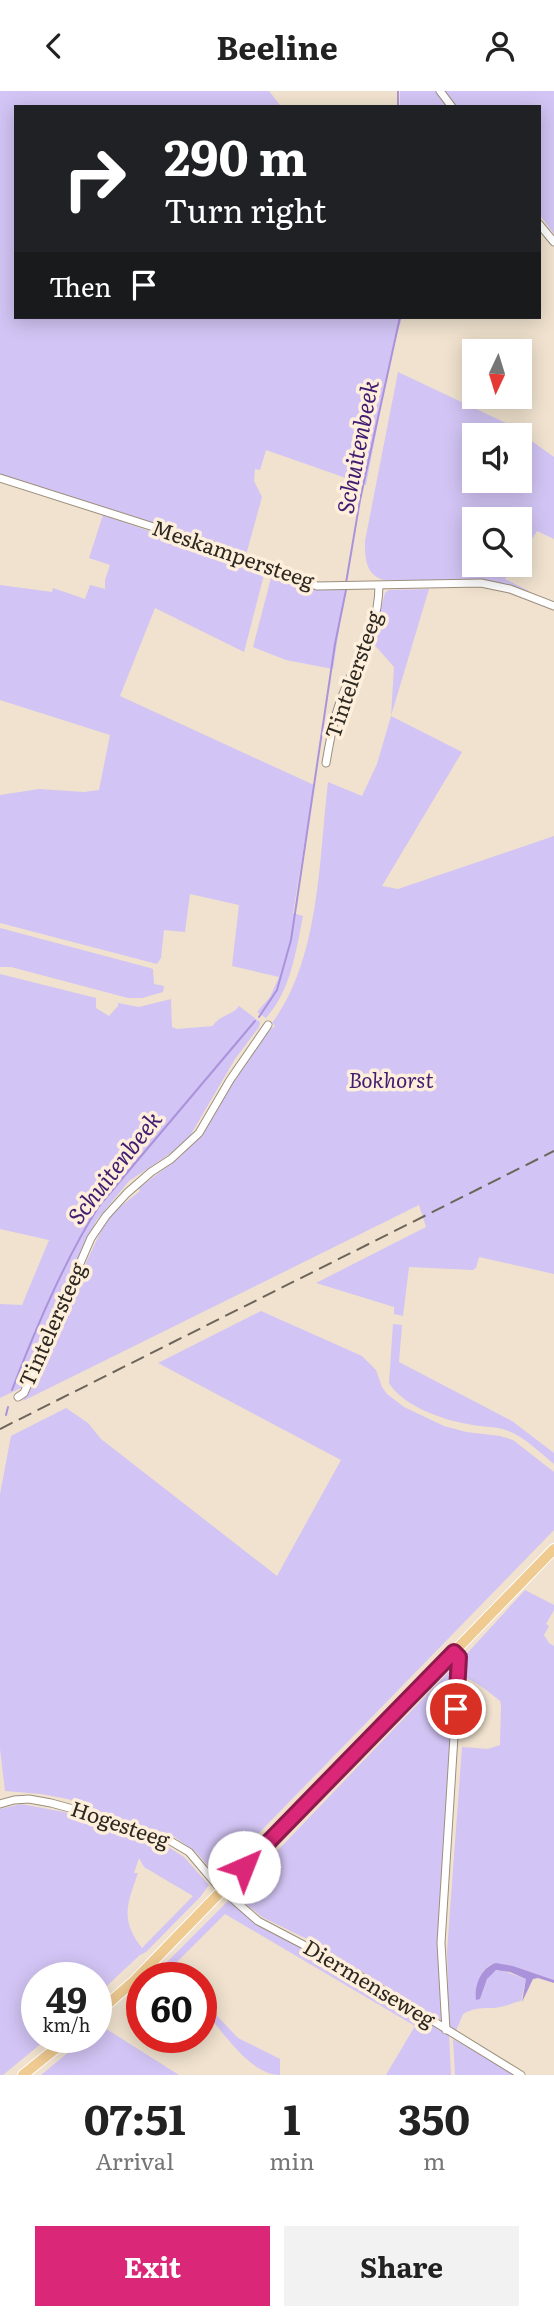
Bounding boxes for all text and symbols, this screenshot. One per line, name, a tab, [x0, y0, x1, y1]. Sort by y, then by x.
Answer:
text: Beeline	[216, 22, 338, 70]
icon: back	[35, 27, 73, 65]
icon: person	[481, 27, 519, 65]
text: 290 m	[164, 118, 307, 191]
icon: right	[49, 133, 140, 224]
text: Turn right	[164, 185, 326, 233]
text: Then	[49, 266, 111, 305]
icon: arrive	[125, 266, 163, 304]
north arrow	[462, 339, 532, 409]
map controls	[462, 339, 532, 577]
water label: Schuitenbeek	[326, 376, 386, 516]
button: sound	[462, 423, 532, 493]
button: search	[462, 507, 532, 577]
street label: Meskampersteeg	[149, 510, 319, 595]
street label: Tintelersteeg	[315, 606, 388, 742]
park label: Bokhorst	[348, 1063, 434, 1094]
water label: Schuitenbeek	[58, 1103, 169, 1231]
street label: Tintelersteeg	[9, 1257, 92, 1391]
pin	[426, 1679, 486, 1739]
icon: arrive	[437, 1690, 475, 1728]
street label: Hogesteeg	[67, 1791, 175, 1854]
position arrow	[207, 1830, 281, 1904]
street label: Diermenseweg	[299, 1930, 442, 2034]
speed limit sign: 60	[126, 1962, 217, 2053]
text: 49	[46, 1972, 87, 2024]
text: km/h	[43, 2011, 90, 2038]
text: 07:51	[84, 2086, 186, 2148]
text: 1	[283, 2086, 301, 2148]
text: 350	[398, 2086, 470, 2148]
text: Arrival	[95, 2143, 174, 2177]
text: min	[269, 2143, 315, 2177]
text: m	[423, 2143, 445, 2177]
button: Exit	[35, 2226, 270, 2306]
button: Share	[284, 2226, 519, 2306]

